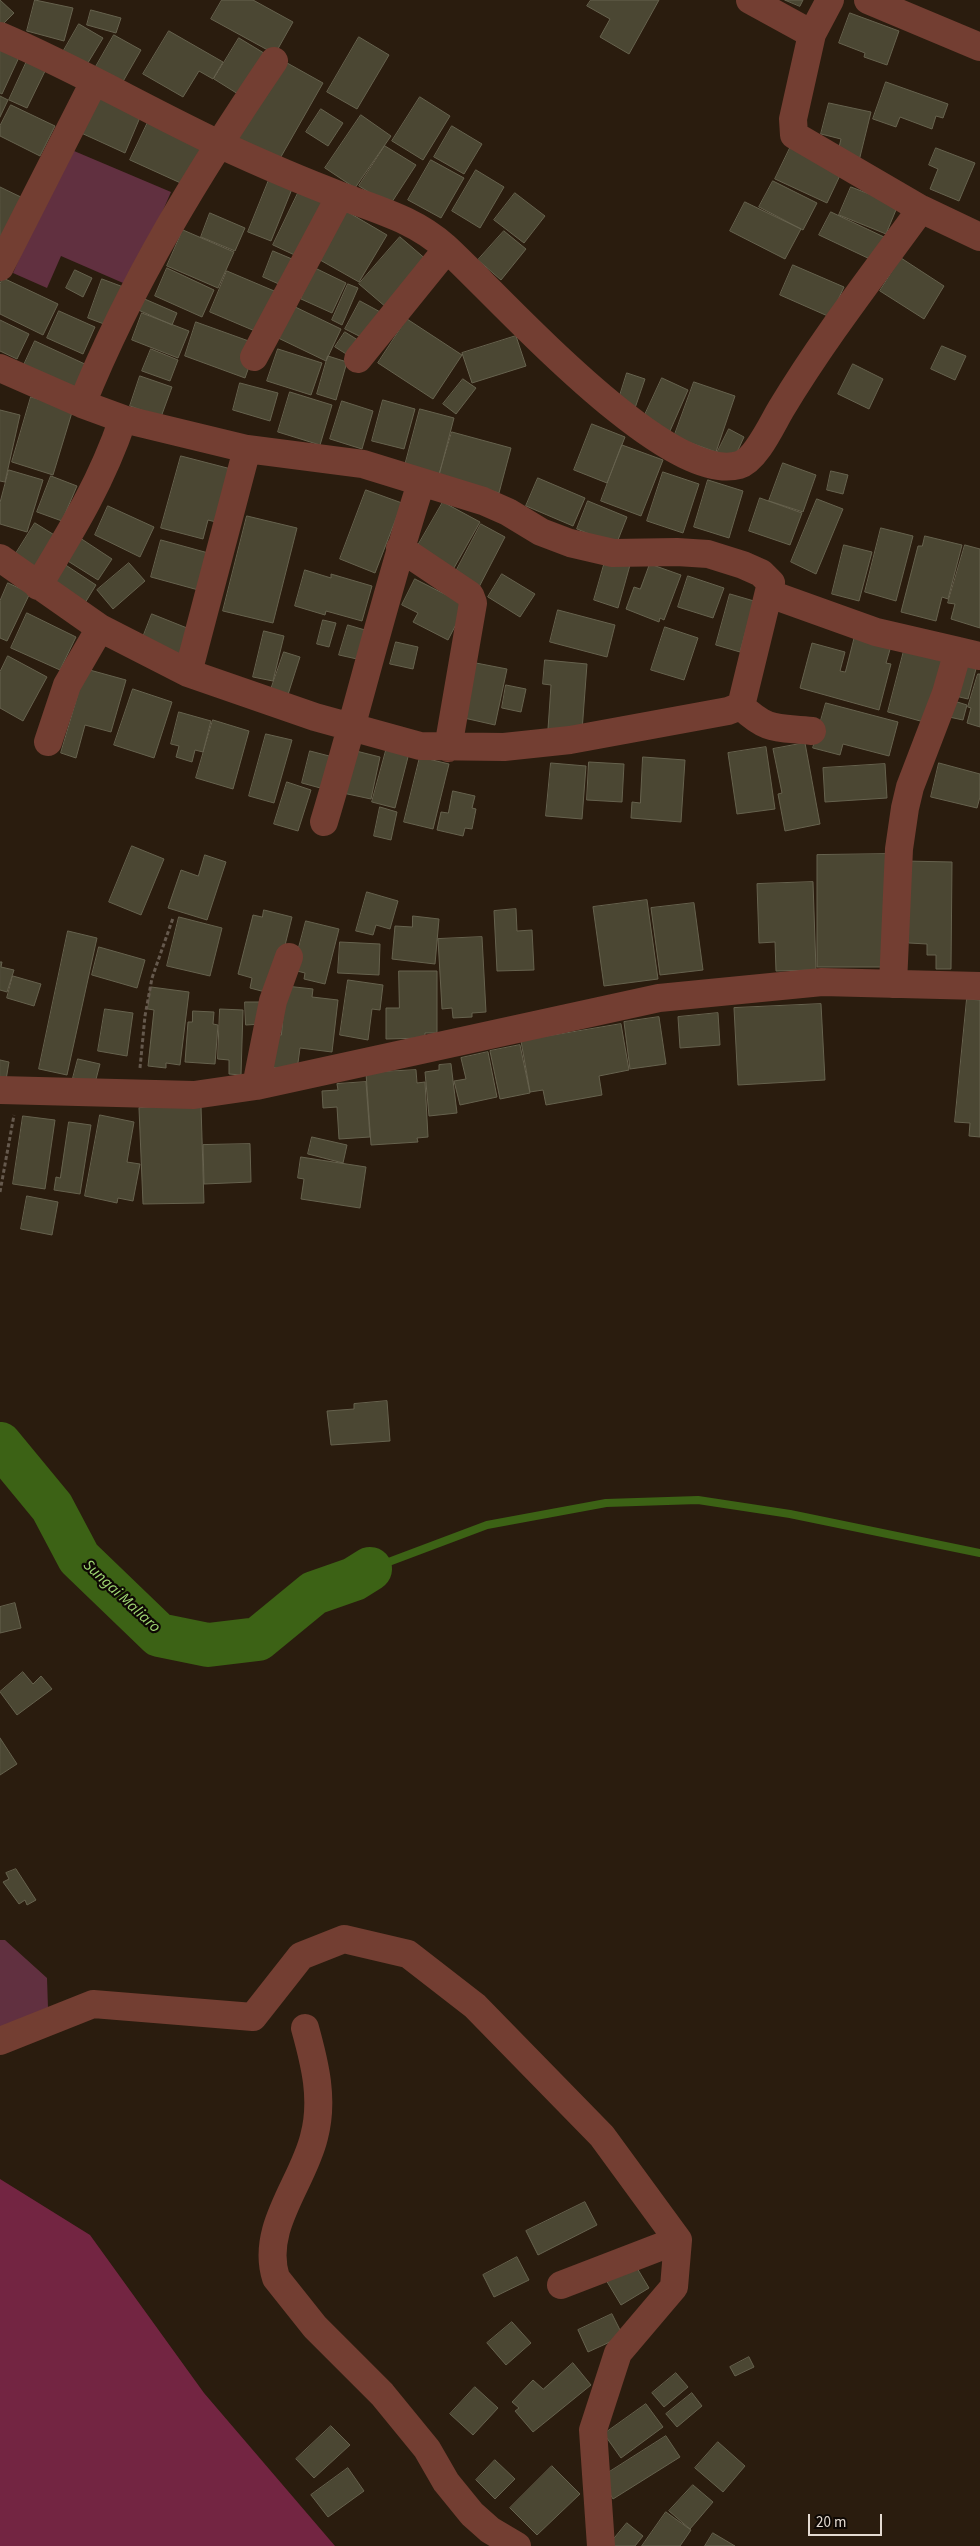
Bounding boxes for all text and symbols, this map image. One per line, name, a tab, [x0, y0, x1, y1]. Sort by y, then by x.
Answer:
water label: Sungai Maliaro	[78, 1556, 164, 1638]
scale bar	[810, 2504, 884, 2536]
text: 20 m	[816, 2512, 846, 2533]

